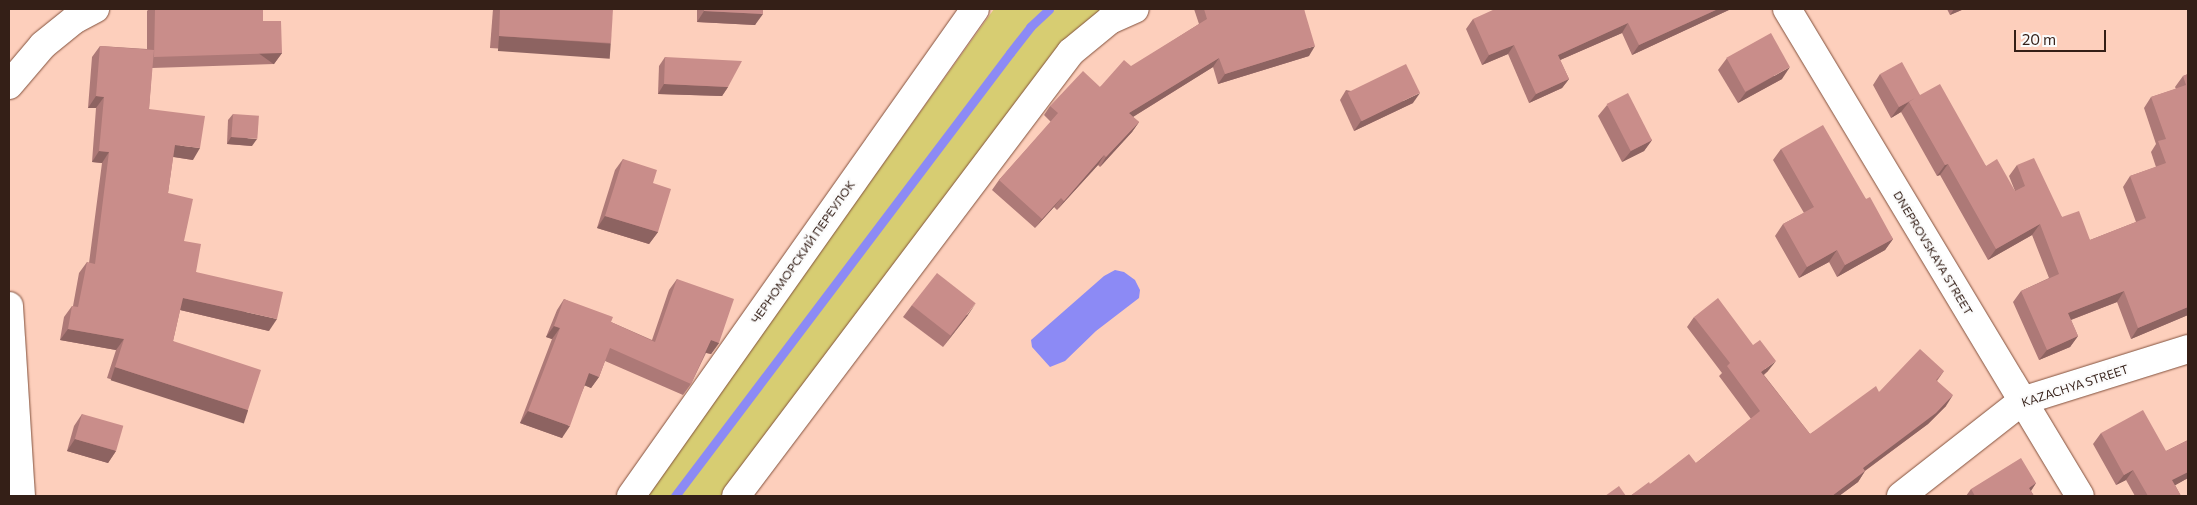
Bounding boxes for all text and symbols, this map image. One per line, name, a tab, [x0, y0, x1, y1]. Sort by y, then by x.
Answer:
scale bar	[2017, 20, 2110, 52]
text: 20 m	[2022, 30, 2056, 48]
street label: ЧЕРНОМОРСКИЙ ПЕРЕУЛОК	[748, 178, 858, 326]
street label: DNEPROVSKAYA STREET	[1890, 188, 1976, 318]
street label: KAZACHYA STREET	[2020, 362, 2130, 410]

